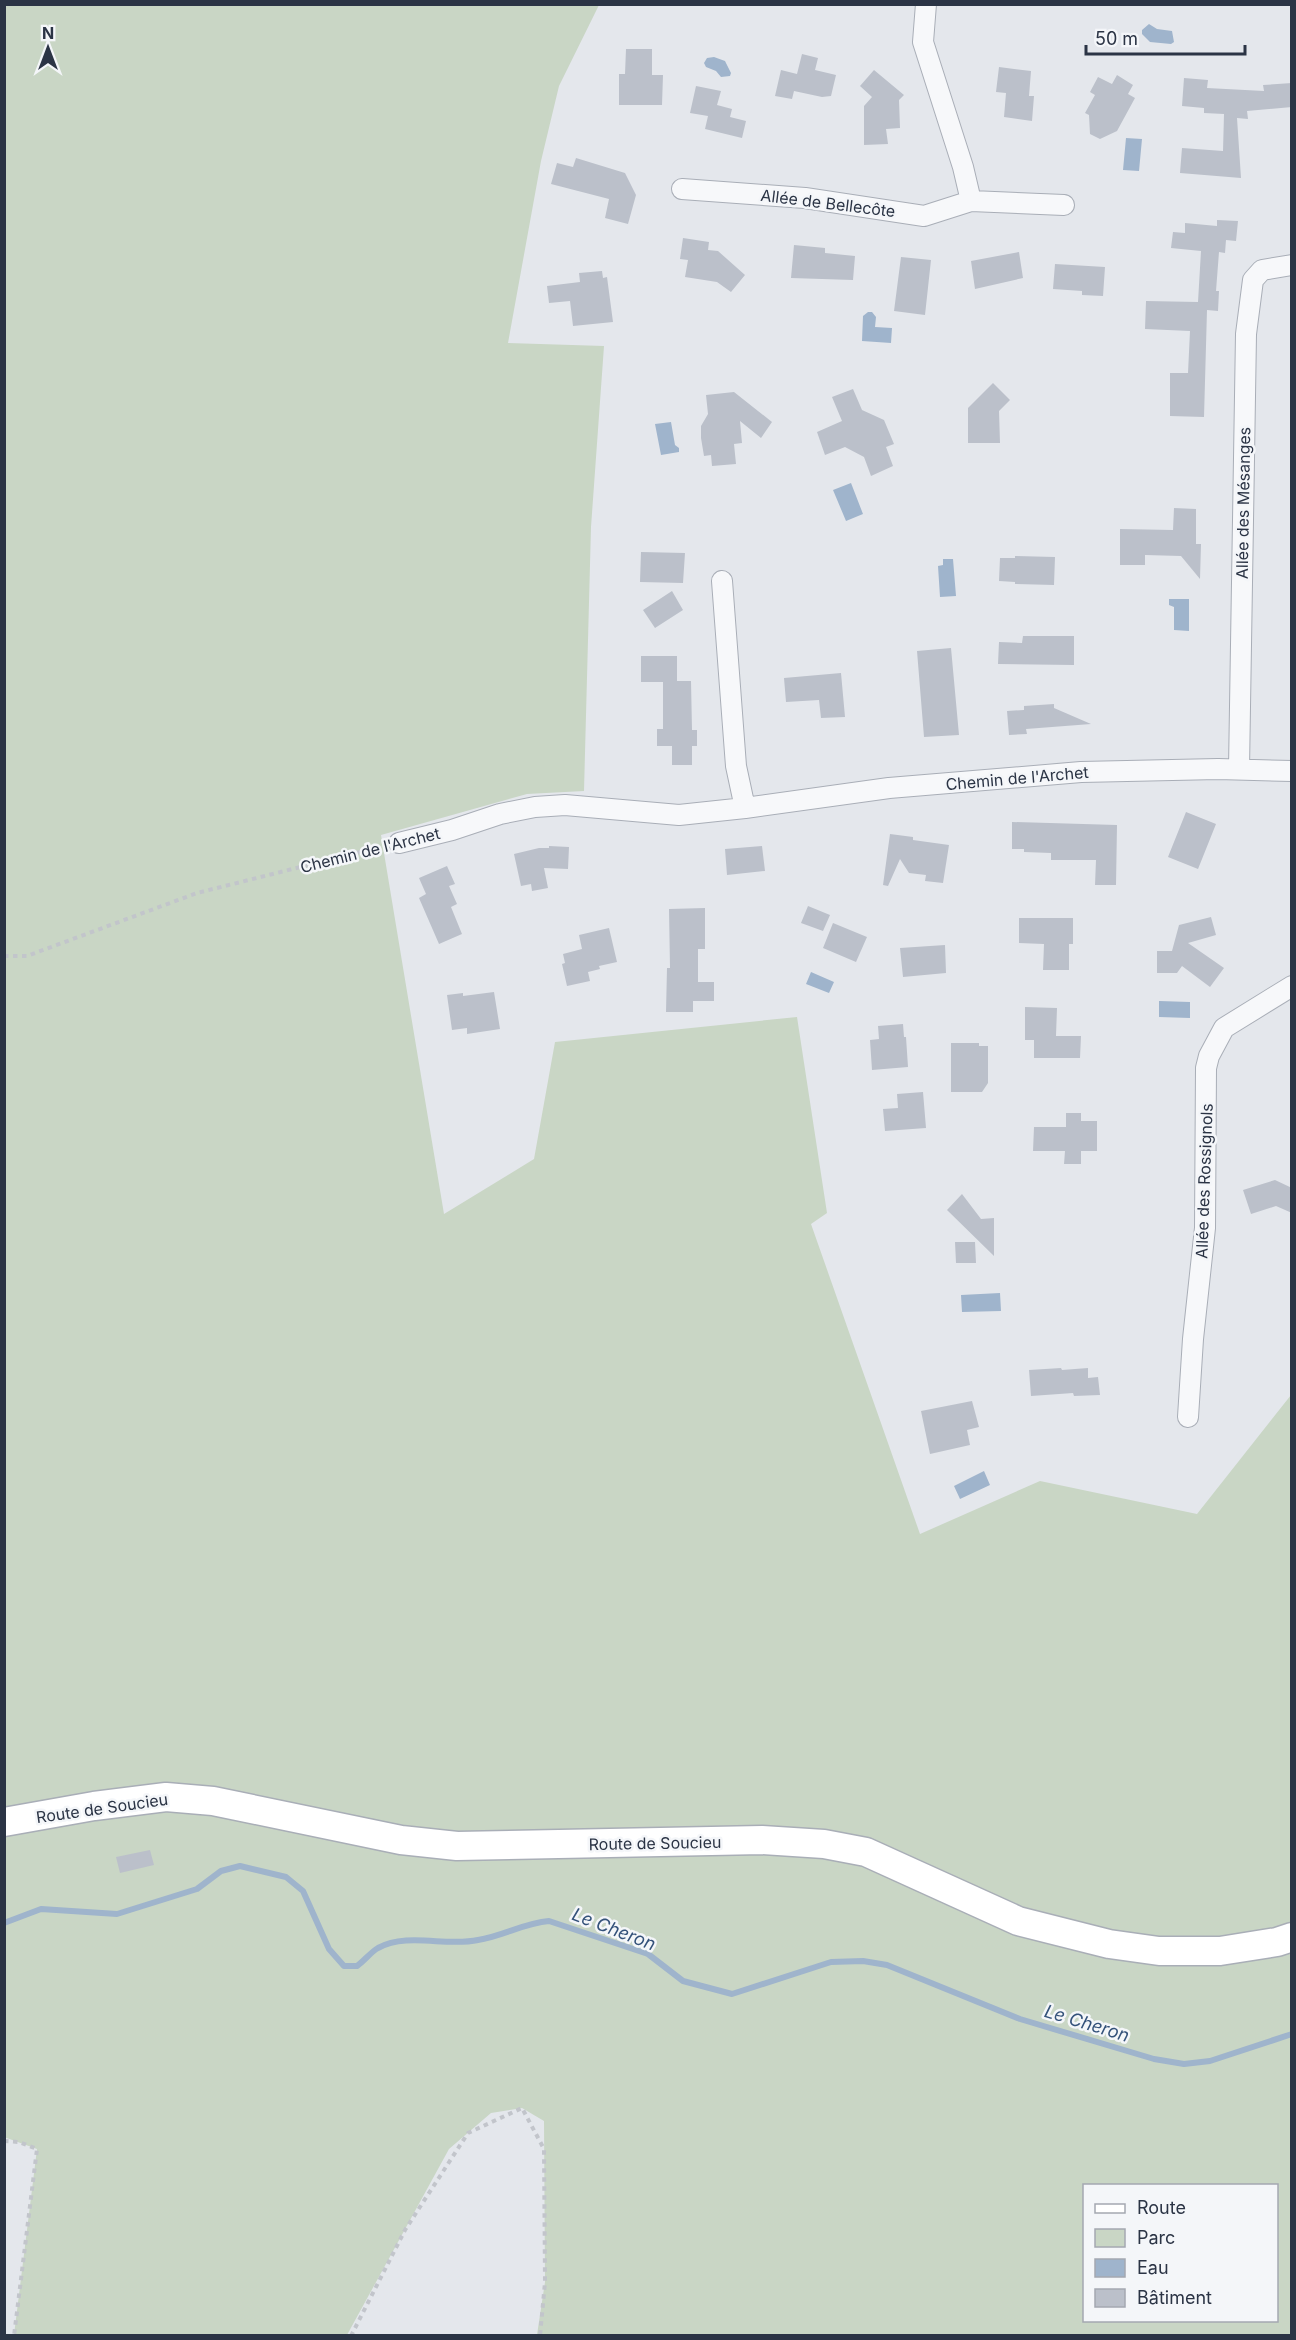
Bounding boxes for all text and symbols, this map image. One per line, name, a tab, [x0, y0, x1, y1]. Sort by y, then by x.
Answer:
north arrow	[18, 18, 78, 78]
scale bar	[1086, 18, 1245, 56]
text: N	[42, 23, 54, 43]
text: 50 m	[1095, 28, 1138, 49]
street label: Allée de Bellecôte	[759, 185, 897, 221]
street label: Allée des Mésanges	[1232, 427, 1254, 579]
street label: Chemin de l'Archet	[945, 762, 1089, 794]
street label: Chemin de l'Archet	[298, 823, 442, 877]
street label: Allée des Rossignols	[1191, 1103, 1217, 1259]
street label: Route de Soucieu	[35, 1789, 169, 1827]
street label: Route de Soucieu	[588, 1832, 722, 1854]
water label: Le Cheron	[569, 1903, 659, 1955]
water label: Le Cheron	[1042, 2000, 1132, 2046]
legend	[1083, 2184, 1278, 2322]
text: Route	[1137, 2197, 1186, 2218]
text: Parc	[1137, 2227, 1175, 2248]
text: Eau	[1137, 2257, 1169, 2278]
text: Bâtiment	[1137, 2287, 1212, 2308]

